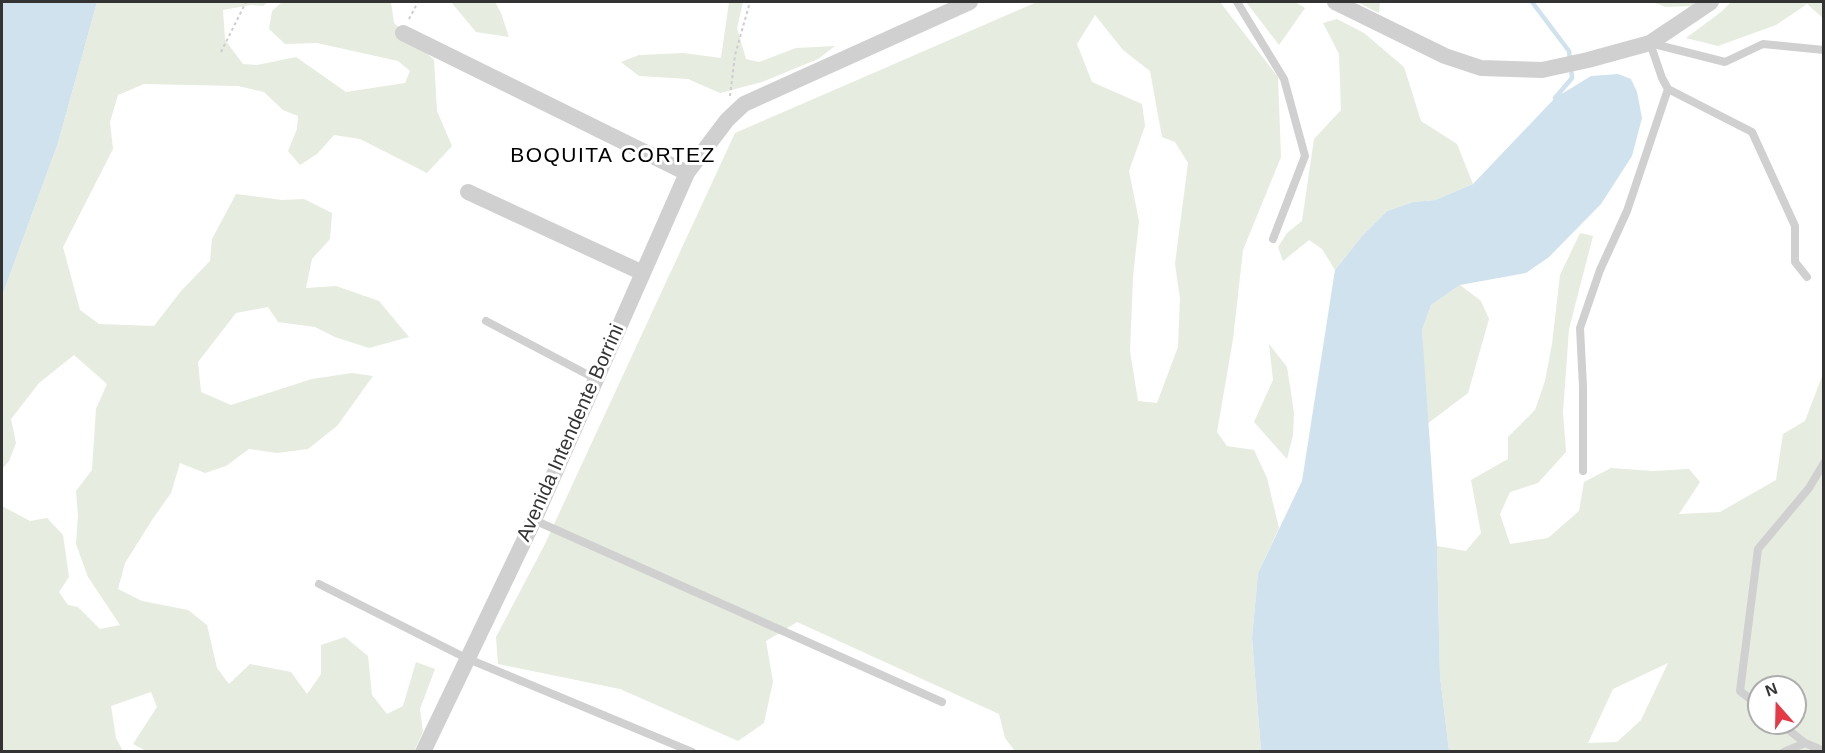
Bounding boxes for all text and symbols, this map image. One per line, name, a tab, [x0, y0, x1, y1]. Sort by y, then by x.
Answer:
district label: BOQUITA CORTEZ	[510, 143, 716, 169]
street label: Avenida Intendente Borrini	[512, 321, 630, 545]
north arrow	[1747, 675, 1807, 735]
text: N	[1763, 680, 1780, 699]

